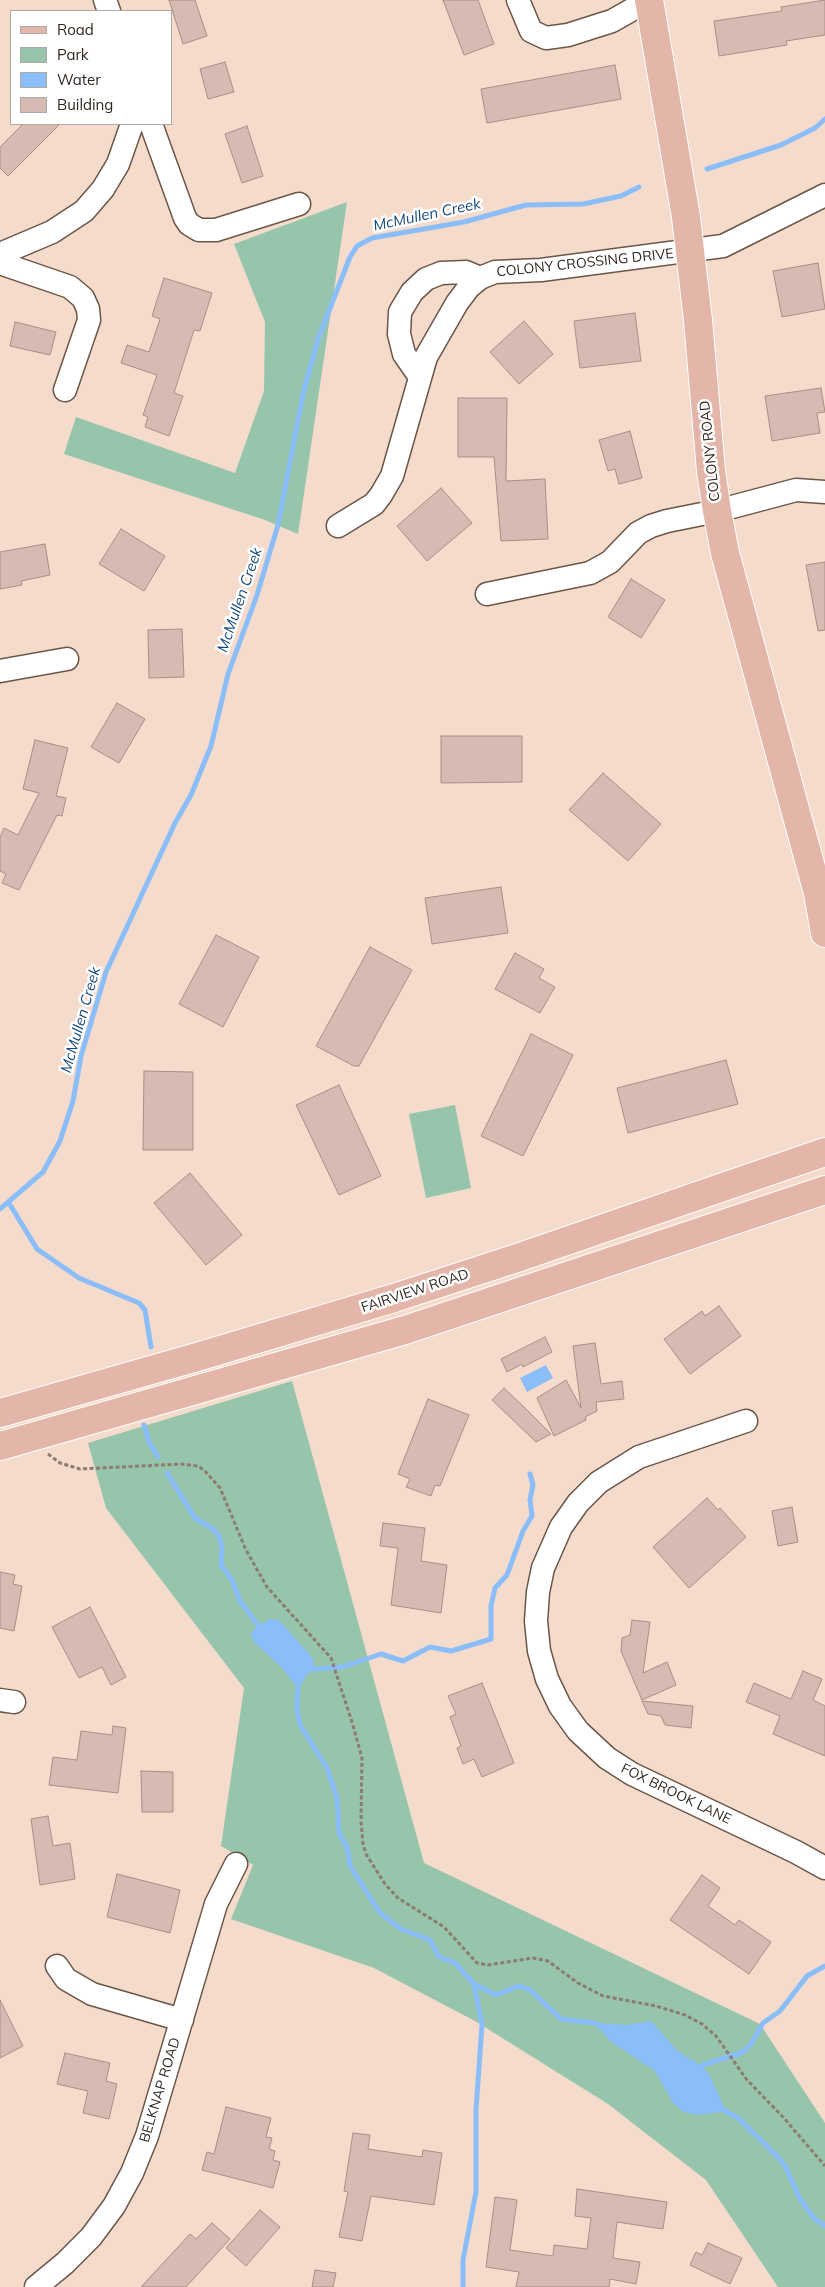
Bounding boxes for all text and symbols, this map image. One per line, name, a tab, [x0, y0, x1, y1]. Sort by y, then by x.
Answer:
legend	[10, 10, 172, 125]
text: Road	[57, 20, 94, 39]
text: Park	[57, 45, 89, 64]
text: Water	[57, 70, 101, 89]
text: Building	[57, 95, 113, 114]
water label: McMullen Creek	[372, 195, 482, 235]
street label: COLONY CROSSING DRIVE	[496, 245, 674, 281]
street label: COLONY ROAD	[696, 400, 724, 502]
water label: McMullen Creek	[214, 545, 266, 655]
water label: McMullen Creek	[57, 965, 105, 1075]
street label: FAIRVIEW ROAD	[359, 1266, 471, 1316]
street label: FOX BROOK LANE	[618, 1760, 734, 1828]
street label: BELKNAP ROAD	[136, 2036, 184, 2144]

